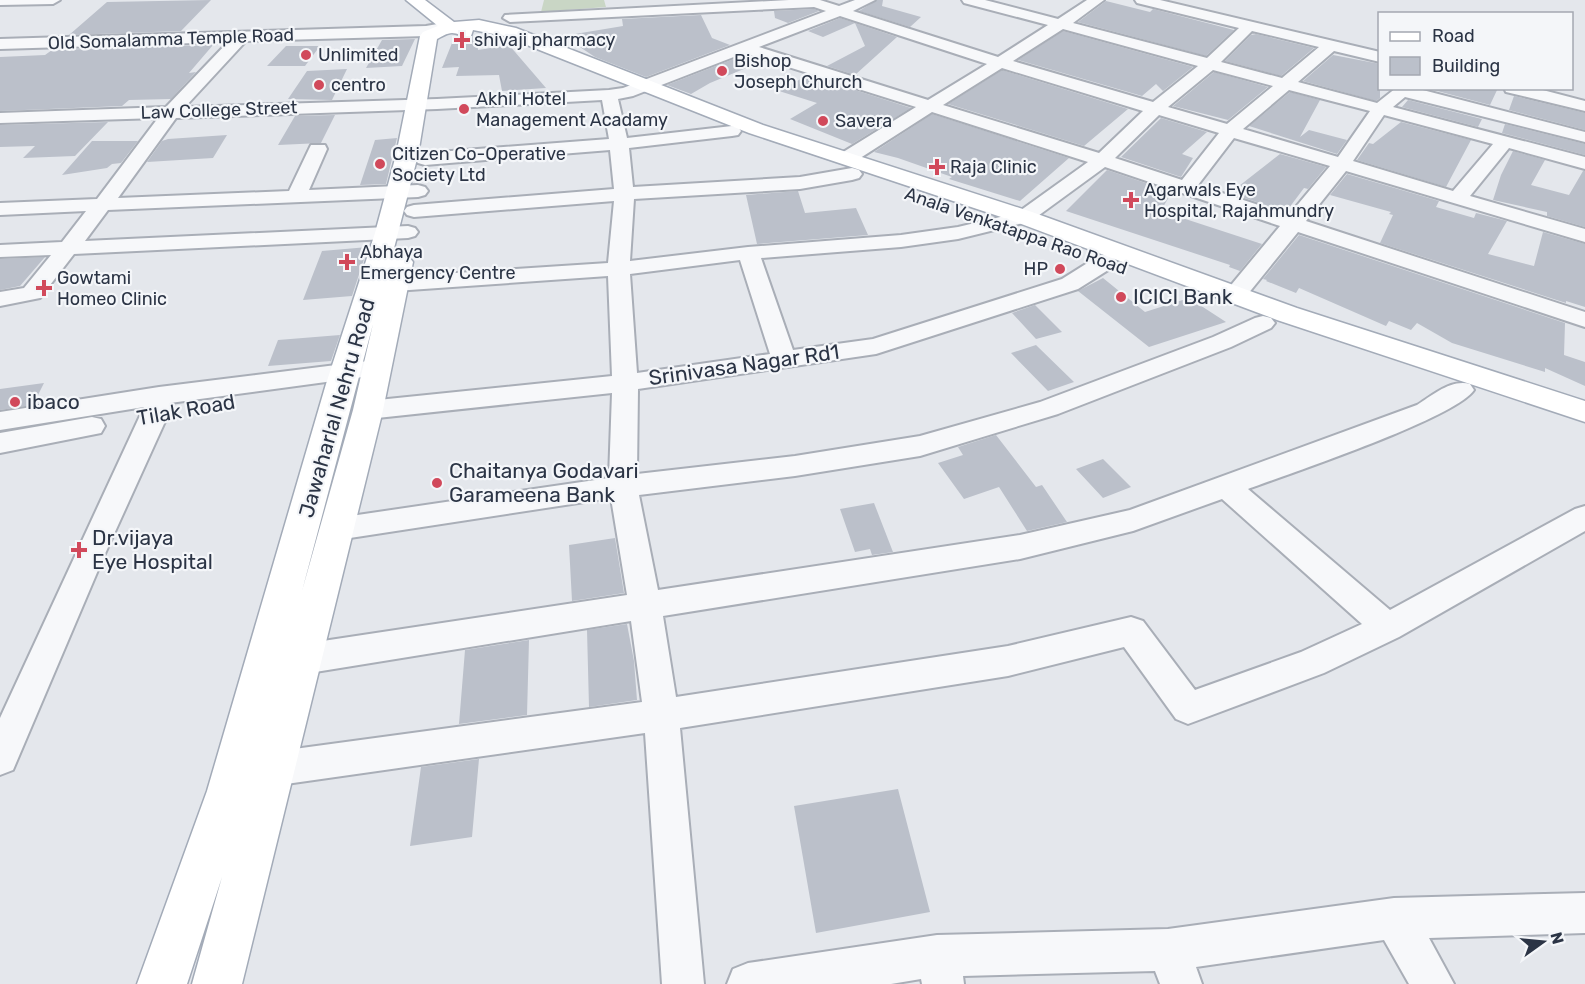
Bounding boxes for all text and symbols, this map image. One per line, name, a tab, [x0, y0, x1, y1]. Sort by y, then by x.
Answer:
legend	[1378, 12, 1573, 90]
street label: Old Somalamma Temple Road	[47, 24, 295, 54]
text: Road	[1432, 25, 1475, 47]
place label: shivaji pharmacy	[474, 29, 616, 51]
marker: shivaji pharmacy	[455, 33, 469, 47]
place label: Unlimited	[318, 44, 398, 66]
marker: Unlimited	[299, 48, 313, 62]
place label: Bishop Joseph Church	[734, 50, 862, 93]
text: Building	[1432, 55, 1500, 77]
marker: Bishop Joseph Church	[715, 64, 729, 78]
place label: centro	[331, 74, 386, 96]
marker: centro	[312, 78, 326, 92]
place label: Akhil Hotel Management Acadamy	[476, 88, 668, 131]
street label: Law College Street	[140, 96, 298, 124]
marker: Akhil Hotel Management Acadamy	[457, 102, 471, 116]
place label: Savera	[835, 110, 892, 132]
marker: Savera	[816, 114, 830, 128]
place label: Citizen Co-Operative Society Ltd	[392, 143, 566, 186]
place label: Raja Clinic	[950, 156, 1037, 178]
marker: Citizen Co-Operative Society Ltd	[373, 157, 387, 171]
marker: Raja Clinic	[928, 158, 946, 176]
place label: Agarwals Eye Hospital, Rajahmundry	[1144, 179, 1334, 222]
street label: Anala Venkatappa Rao Road	[902, 183, 1130, 279]
marker: Agarwals Eye Hospital, Rajahmundry	[1122, 191, 1140, 209]
place label: Abhaya Emergency Centre	[360, 241, 516, 284]
marker: Abhaya Emergency Centre	[338, 253, 356, 271]
place label: HP	[1024, 258, 1048, 280]
marker: HP	[1053, 262, 1067, 276]
place label: Gowtami Homeo Clinic	[57, 267, 167, 310]
marker: Gowtami Homeo Clinic	[35, 279, 53, 297]
place label: ICICI Bank	[1133, 284, 1233, 309]
marker: ICICI Bank	[1114, 290, 1128, 304]
street label: Jawaharlal Nehru Road	[293, 295, 380, 520]
street label: Srinivasa Nagar Rd1	[647, 339, 841, 390]
place label: ibaco	[27, 389, 80, 414]
street label: Tilak Road	[135, 389, 237, 430]
marker: ibaco	[8, 395, 22, 409]
place label: Chaitanya Godavari Garameena Bank	[449, 458, 639, 507]
marker: Chaitanya Godavari Garameena Bank	[430, 476, 444, 490]
place label: Dr.vijaya Eye Hospital	[92, 525, 213, 574]
marker: Dr.vijaya Eye Hospital	[70, 541, 88, 559]
north arrow	[1513, 912, 1573, 972]
text: N	[1546, 930, 1568, 946]

